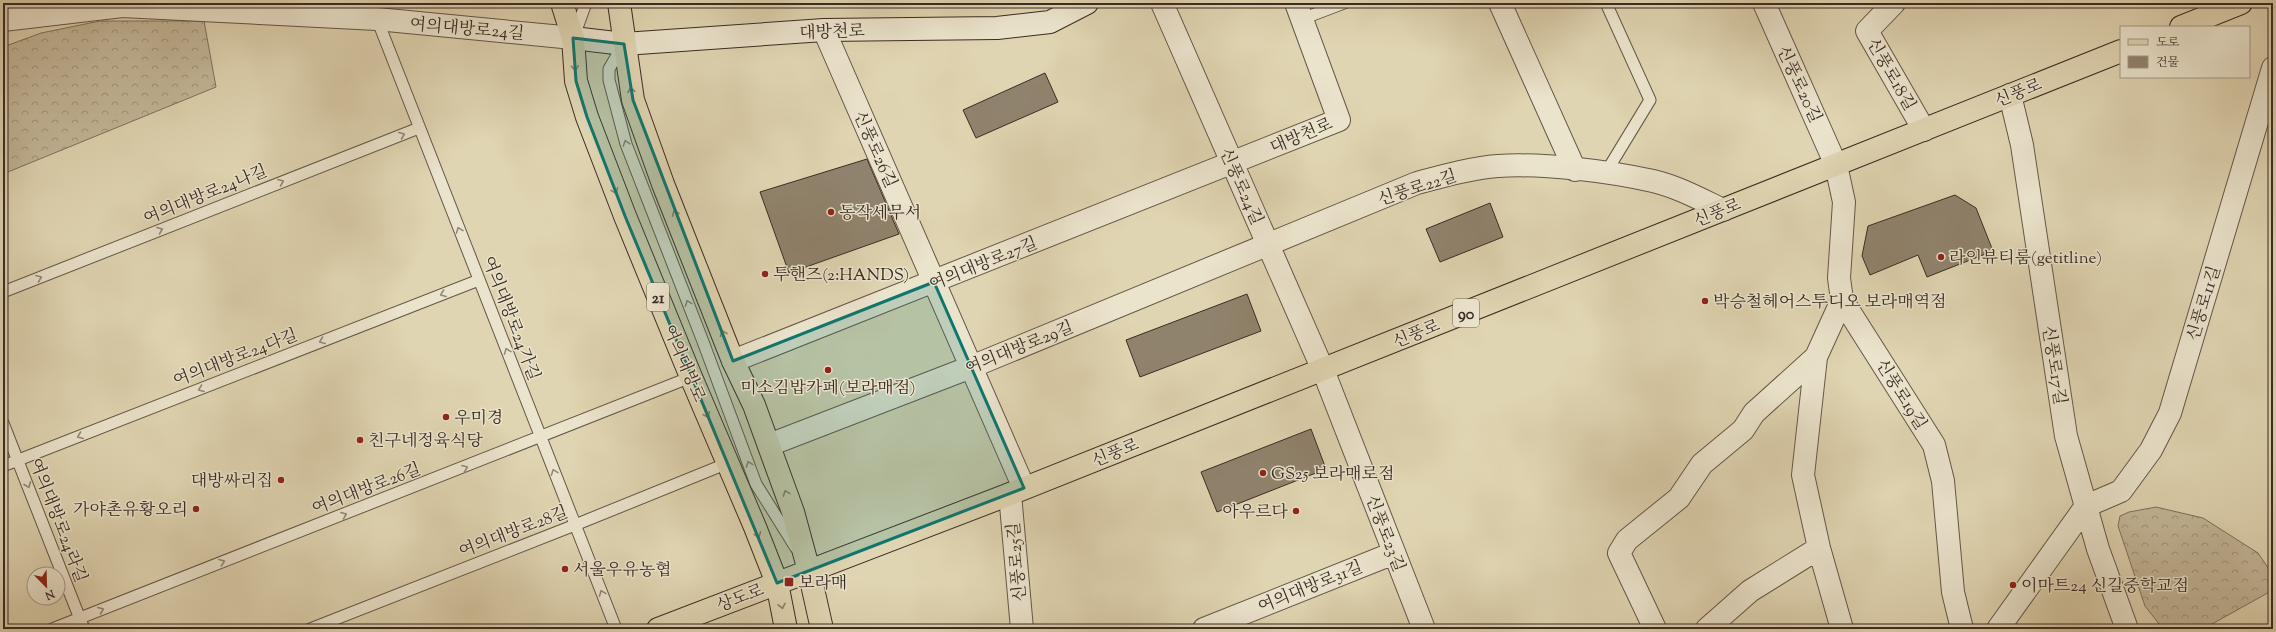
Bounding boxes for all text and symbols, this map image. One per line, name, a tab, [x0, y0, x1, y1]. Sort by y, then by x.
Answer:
street label: 여의대방로24길	[408, 13, 525, 47]
street label: 대방천로	[799, 20, 866, 46]
legend	[2120, 26, 2250, 78]
street label: 신풍로18길	[1860, 34, 1921, 116]
text: 도로	[2156, 34, 2180, 52]
street label: 신풍로20길	[1770, 42, 1827, 127]
text: 건물	[2156, 54, 2180, 72]
one-way arrow	[571, 65, 580, 71]
street label: 신풍로	[1991, 73, 2047, 114]
one-way arrow	[628, 87, 636, 93]
street label: 신풍로26길	[847, 107, 902, 192]
street label: 대방천로	[1267, 113, 1337, 161]
one-way arrow	[399, 131, 406, 139]
one-way arrow	[622, 140, 630, 147]
street label: 신풍로24길	[1212, 144, 1268, 229]
street label: 여의대방로24나길	[140, 160, 271, 232]
street label: 신풍로22길	[1375, 165, 1460, 213]
one-way arrow	[278, 179, 285, 187]
one-way arrow	[611, 188, 619, 195]
street label: 신풍로	[1690, 193, 1746, 234]
place label: 동작세무서	[839, 202, 921, 226]
marker: 동작세무서	[826, 207, 836, 217]
one-way arrow	[671, 209, 679, 216]
one-way arrow	[456, 226, 464, 233]
one-way arrow	[157, 227, 164, 235]
street label: 여의대방로27길	[926, 232, 1042, 298]
place label: 라인뷰티룸(getitline)	[1949, 247, 2102, 271]
marker: 라인뷰티룸(getitline)	[1936, 252, 1946, 262]
street label: 여의대방로24가길	[475, 253, 545, 384]
street label: 신풍로11길	[2182, 263, 2228, 344]
place label: 투핸즈(2:HANDS)	[773, 264, 909, 288]
marker: 투핸즈(2:HANDS)	[760, 269, 770, 279]
one-way arrow	[36, 274, 43, 282]
road number: 21	[647, 283, 669, 311]
one-way arrow	[439, 289, 446, 297]
place label: 박승철헤어스투디오 보라매역점	[1713, 291, 1947, 315]
marker: 박승철헤어스투디오 보라매역점	[1700, 296, 1710, 306]
road number: 90	[1453, 299, 1479, 327]
one-way arrow	[685, 300, 693, 307]
street label: 신풍로	[1389, 314, 1445, 355]
street label: 여의대방로29길	[962, 316, 1077, 381]
street label: 여의대방로	[656, 321, 710, 407]
street label: 여의대방로24다길	[170, 324, 301, 394]
street label: 신풍로17길	[2035, 324, 2071, 407]
one-way arrow	[719, 330, 727, 337]
one-way arrow	[318, 337, 325, 345]
one-way arrow	[503, 347, 511, 354]
street label: 신풍로19길	[1869, 355, 1932, 435]
marker: 미소김밥카페(보라매점)	[823, 365, 833, 375]
place label: 미소김밥카페(보라매점)	[740, 377, 916, 401]
one-way arrow	[197, 384, 204, 392]
place label: 우미경	[454, 407, 503, 431]
one-way arrow	[702, 411, 710, 419]
marker: 우미경	[441, 412, 451, 422]
place label: 친구네정육식당	[368, 430, 484, 454]
one-way arrow	[76, 431, 84, 439]
street label: 신풍로	[1088, 433, 1144, 474]
marker: 친구네정육식당	[355, 435, 365, 445]
street label: 여의대방로24라길	[22, 455, 92, 586]
street label: 여의대방로26길	[309, 458, 425, 522]
one-way arrow	[745, 461, 753, 468]
place label: GS25 보라매로점	[1271, 463, 1394, 487]
one-way arrow	[461, 464, 468, 472]
one-way arrow	[551, 468, 559, 475]
marker: GS25 보라매로점	[1258, 468, 1268, 478]
place label: 대방싸리집	[191, 470, 273, 494]
marker: 대방싸리집	[276, 475, 286, 485]
one-way arrow	[23, 482, 31, 489]
one-way arrow	[783, 490, 791, 497]
street label: 신풍로23길	[1359, 492, 1410, 576]
place label: 가야촌유황오리	[73, 499, 188, 523]
street label: 여의대방로28길	[456, 501, 572, 565]
place label: 아우르다	[1222, 501, 1289, 525]
marker: 가야촌유황오리	[191, 504, 201, 514]
marker: 아우르다	[1291, 506, 1301, 516]
one-way arrow	[340, 512, 347, 520]
street label: 신풍로25길	[1003, 521, 1033, 602]
one-way arrow	[754, 531, 762, 538]
street label: 여의대방로31길	[1255, 556, 1367, 620]
one-way arrow	[219, 559, 226, 567]
place label: 서울우유농협	[573, 559, 672, 583]
marker: 서울우유농협	[560, 564, 570, 574]
north arrow	[26, 566, 66, 606]
place label: 보라매	[798, 572, 847, 596]
place label: 이마트24 신길중학교점	[2021, 575, 2189, 599]
marker: 보라매	[783, 576, 795, 588]
street label: 상도로	[713, 579, 769, 619]
marker: 이마트24 신길중학교점	[2008, 580, 2018, 590]
text: N	[42, 585, 58, 603]
one-way arrow	[598, 589, 606, 596]
one-way arrow	[777, 603, 785, 609]
one-way arrow	[98, 606, 105, 614]

